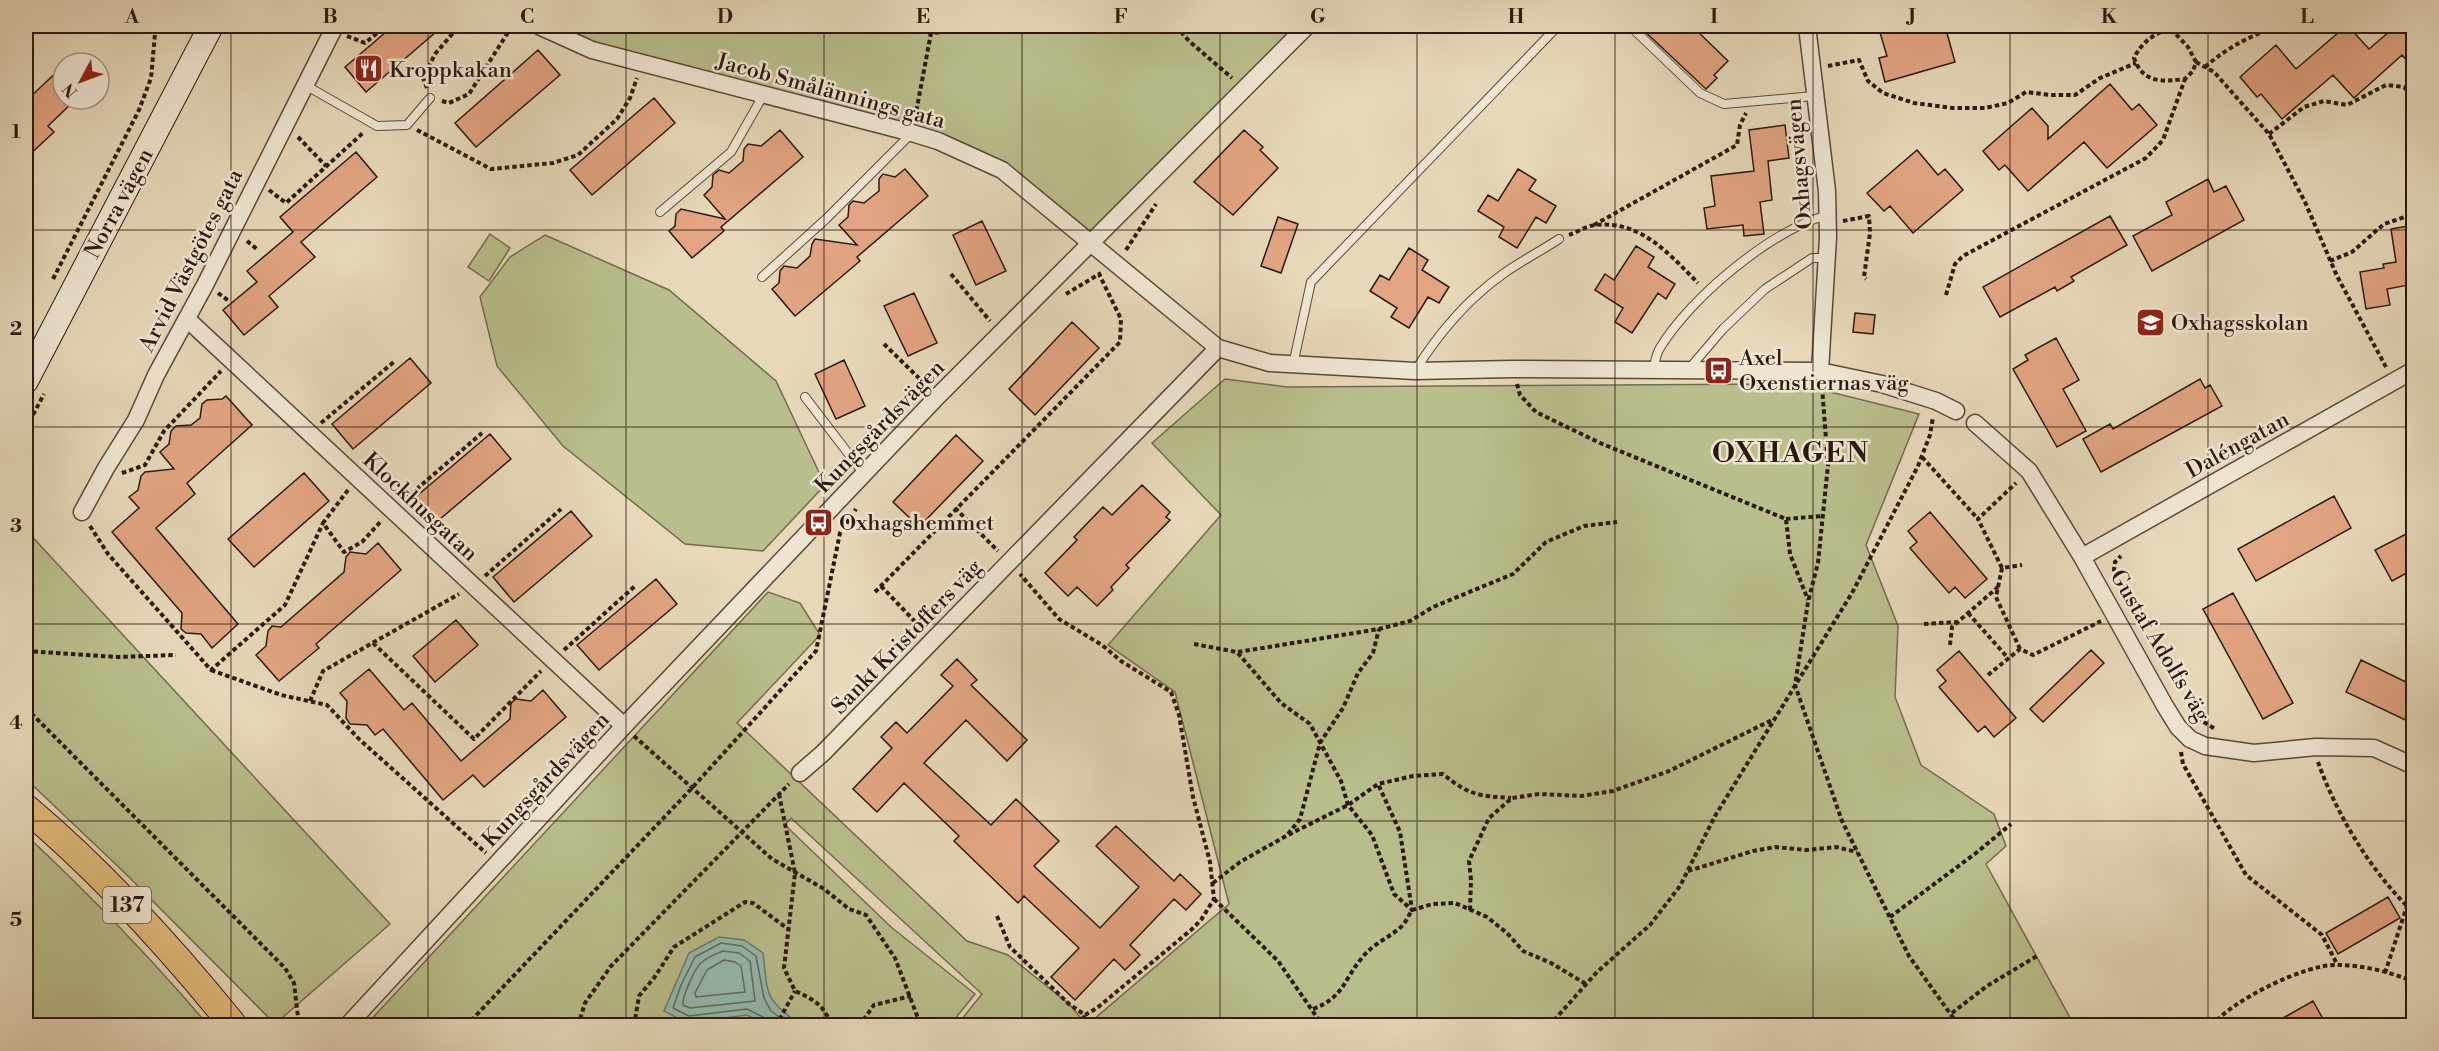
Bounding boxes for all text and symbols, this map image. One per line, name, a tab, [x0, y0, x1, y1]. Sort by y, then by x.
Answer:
text: A	[124, 5, 140, 30]
text: B	[322, 5, 338, 30]
text: C	[520, 5, 534, 30]
text: D	[717, 5, 733, 30]
text: E	[916, 5, 930, 30]
text: F	[1114, 5, 1128, 30]
text: G	[1310, 5, 1326, 30]
text: H	[1508, 5, 1525, 30]
text: I	[1710, 5, 1718, 30]
text: J	[1905, 5, 1916, 30]
text: K	[2101, 5, 2118, 30]
text: L	[2300, 5, 2314, 30]
street label: Jacob Smålännings gata	[712, 48, 949, 135]
north arrow	[51, 51, 111, 111]
restaurant icon: Kroppkakan	[352, 53, 384, 85]
place label: Kroppkakan	[389, 57, 512, 84]
text: N	[59, 79, 82, 102]
street label: Oxhagsvägen	[1780, 97, 1819, 231]
text: 1	[11, 120, 21, 145]
street label: Norra vägen	[79, 144, 160, 263]
street label: Arvid Västgötes gata	[133, 164, 250, 358]
school or university icon: Oxhagsskolan	[2134, 306, 2166, 338]
place label: Oxhagsskolan	[2171, 310, 2309, 337]
text: 2	[10, 317, 22, 342]
place label: Axel Oxenstiernas väg	[1738, 345, 1909, 397]
bus stop icon: Axel Oxenstiernas väg	[1702, 354, 1734, 386]
street label: Kungsgårdsvägen	[810, 355, 951, 499]
street label: Daléngatan	[2181, 406, 2294, 485]
district label: OXHAGEN	[1712, 436, 1870, 471]
street label: Klockhusgatan	[357, 447, 483, 567]
bus stop icon: Oxhagshemmet	[802, 506, 834, 538]
place label: Oxhagshemmet	[839, 510, 994, 537]
text: 3	[10, 514, 22, 539]
street label: Sankt Kristoffers väg	[826, 553, 988, 720]
street label: Gustaf Adolfs väg	[2104, 565, 2216, 727]
street label: Kungsgårdsvägen	[477, 707, 616, 853]
text: 4	[9, 711, 23, 736]
road number: 137	[103, 887, 151, 923]
text: 5	[10, 908, 22, 933]

